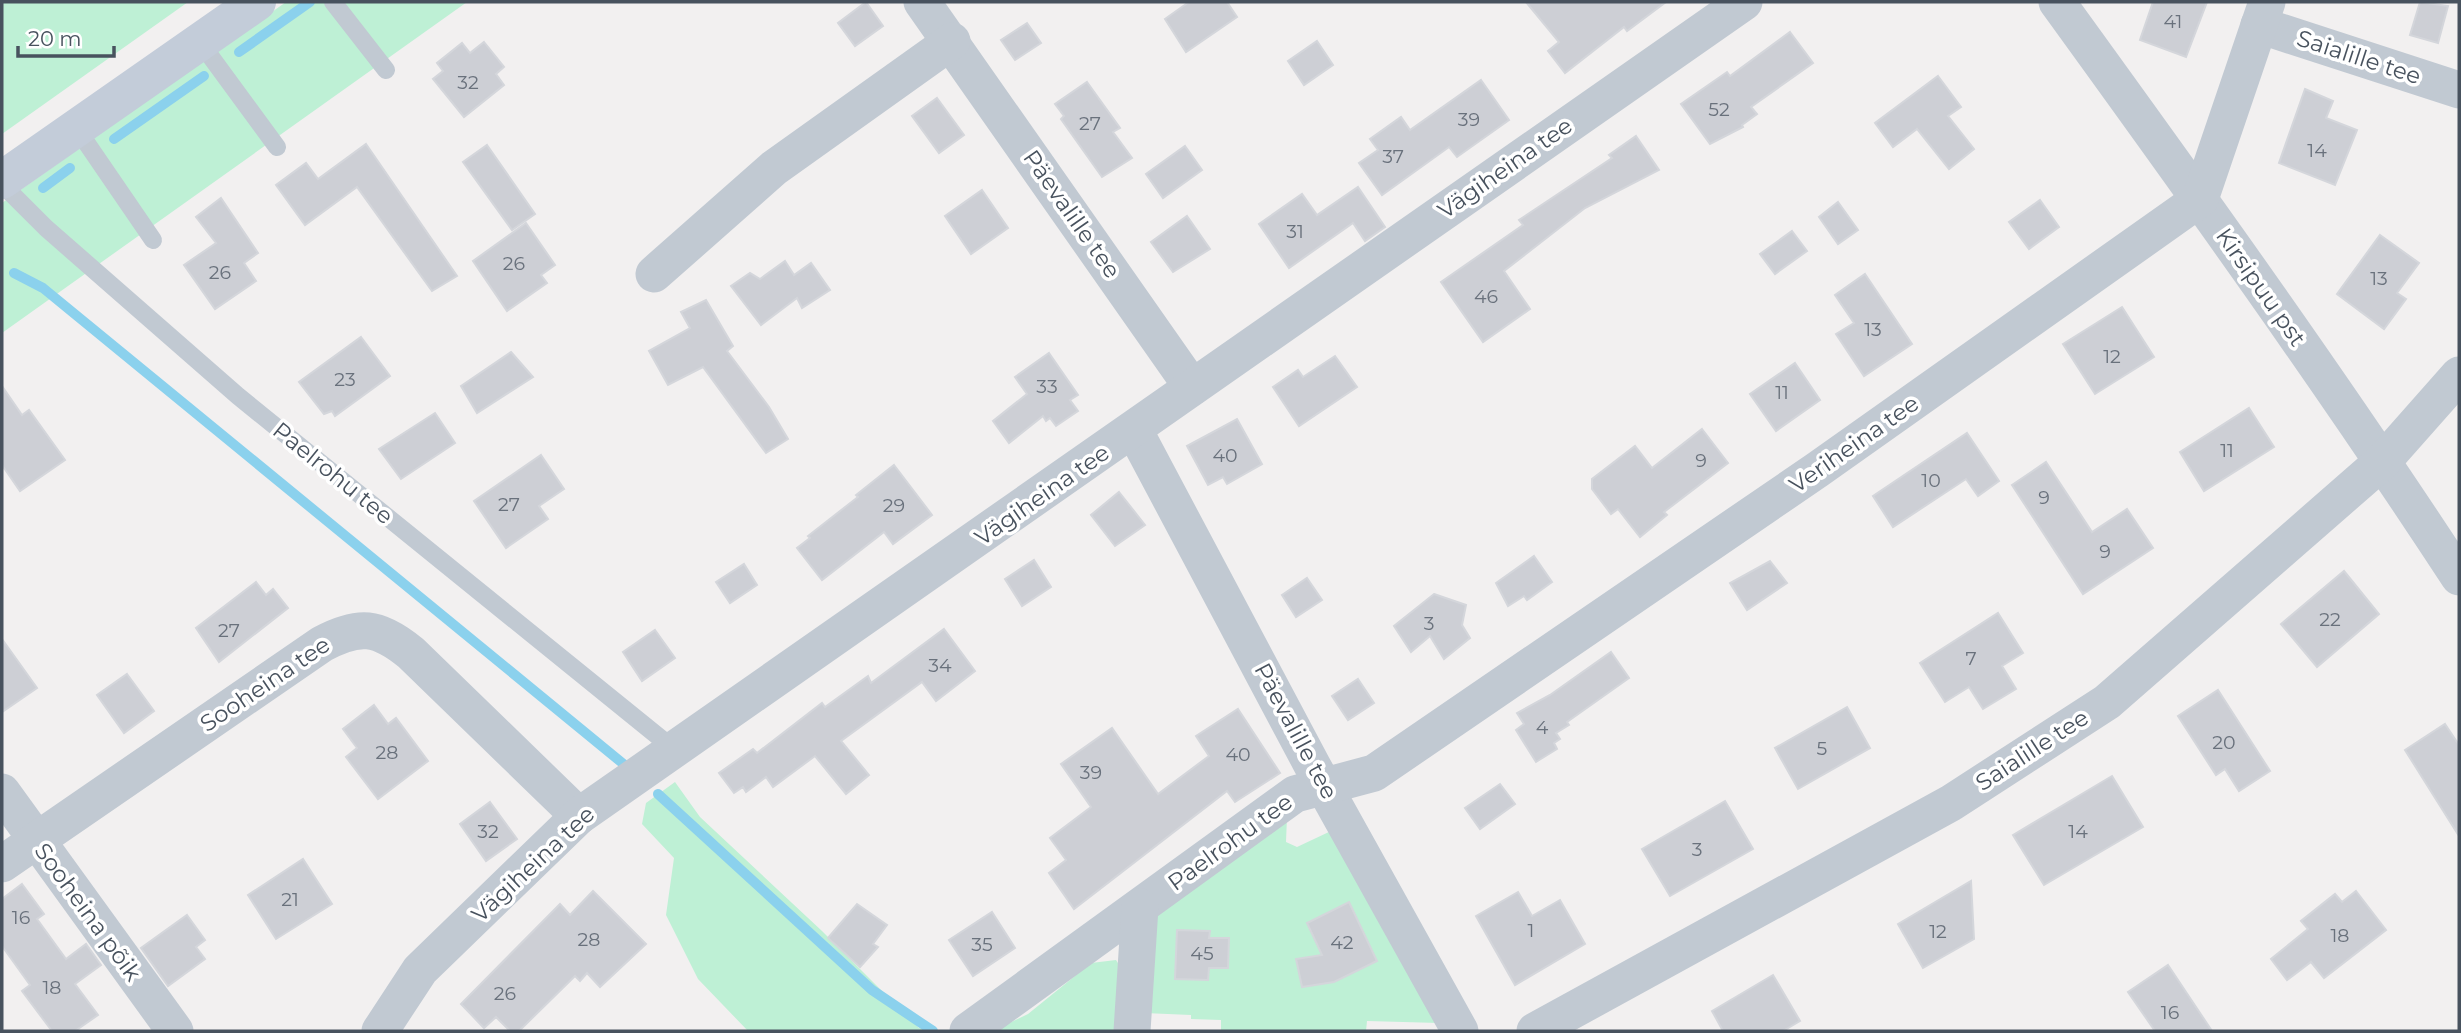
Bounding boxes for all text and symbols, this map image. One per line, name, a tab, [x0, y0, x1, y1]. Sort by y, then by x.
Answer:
house number: 41	[2164, 10, 2182, 33]
scale bar	[18, 14, 114, 58]
street label: Saialille tee	[2293, 24, 2425, 90]
text: 20 m	[28, 26, 82, 51]
house number: 32	[457, 71, 479, 94]
house number: 52	[1708, 98, 1730, 121]
house number: 39	[1458, 108, 1480, 131]
street label: Vägiheina tee	[1432, 111, 1578, 225]
house number: 27	[1079, 112, 1101, 135]
house number: 14	[2307, 139, 2327, 162]
street label: Päevalille tee	[1017, 144, 1127, 284]
house number: 37	[1382, 145, 1404, 168]
house number: 31	[1286, 220, 1304, 243]
street label: Kirsipuu pst	[2210, 223, 2312, 351]
house number: 26	[503, 252, 525, 275]
house number: 26	[209, 261, 231, 284]
house number: 13	[2370, 267, 2388, 290]
house number: 46	[1474, 285, 1498, 308]
house number: 13	[1864, 318, 1882, 341]
house number: 12	[2103, 345, 2121, 368]
house number: 23	[334, 368, 356, 391]
house number: 33	[1036, 375, 1058, 398]
house number: 11	[1775, 381, 1789, 404]
street label: Veriheina tee	[1784, 389, 1924, 499]
street label: Paelrohu tee	[267, 416, 399, 530]
street label: Vägiheina tee	[969, 438, 1115, 552]
house number: 11	[2220, 439, 2234, 462]
house number: 40	[1212, 444, 1238, 467]
house number: 9	[1695, 449, 1707, 472]
house number: 10	[1921, 469, 1941, 492]
house number: 9	[2038, 486, 2050, 509]
house number: 27	[498, 493, 520, 516]
house number: 29	[883, 494, 905, 517]
house number: 9	[2099, 540, 2111, 563]
house number: 22	[2319, 608, 2341, 631]
house number: 3	[1424, 612, 1434, 635]
house number: 27	[218, 619, 240, 642]
street label: Sooheina tee	[195, 630, 335, 738]
house number: 7	[1965, 647, 1977, 670]
house number: 34	[928, 654, 952, 677]
street label: Päevalille tee	[1248, 658, 1344, 804]
street label: Saialille tee	[1970, 703, 2094, 797]
house number: 4	[1536, 716, 1549, 739]
house number: 20	[2212, 731, 2236, 754]
house number: 5	[1817, 737, 1828, 760]
house number: 28	[376, 741, 398, 764]
house number: 40	[1225, 743, 1251, 766]
house number: 39	[1080, 761, 1102, 784]
street label: Paelrohu tee	[1162, 788, 1298, 896]
street label: Vägiheina tee	[466, 800, 600, 928]
house number: 32	[477, 820, 499, 843]
house number: 14	[2068, 820, 2088, 843]
street label: Sooheina põik	[29, 838, 148, 987]
house number: 3	[1692, 838, 1702, 861]
house number: 21	[281, 888, 299, 911]
house number: 16	[12, 906, 30, 929]
house number: 1	[1528, 919, 1534, 942]
house number: 12	[1929, 920, 1947, 943]
house number: 18	[2331, 924, 2349, 947]
house number: 28	[578, 928, 600, 951]
house number: 42	[1330, 931, 1354, 954]
house number: 35	[971, 933, 993, 956]
house number: 45	[1190, 942, 1214, 965]
house number: 18	[43, 976, 61, 999]
house number: 26	[494, 982, 516, 1005]
house number: 16	[2161, 1001, 2179, 1024]

